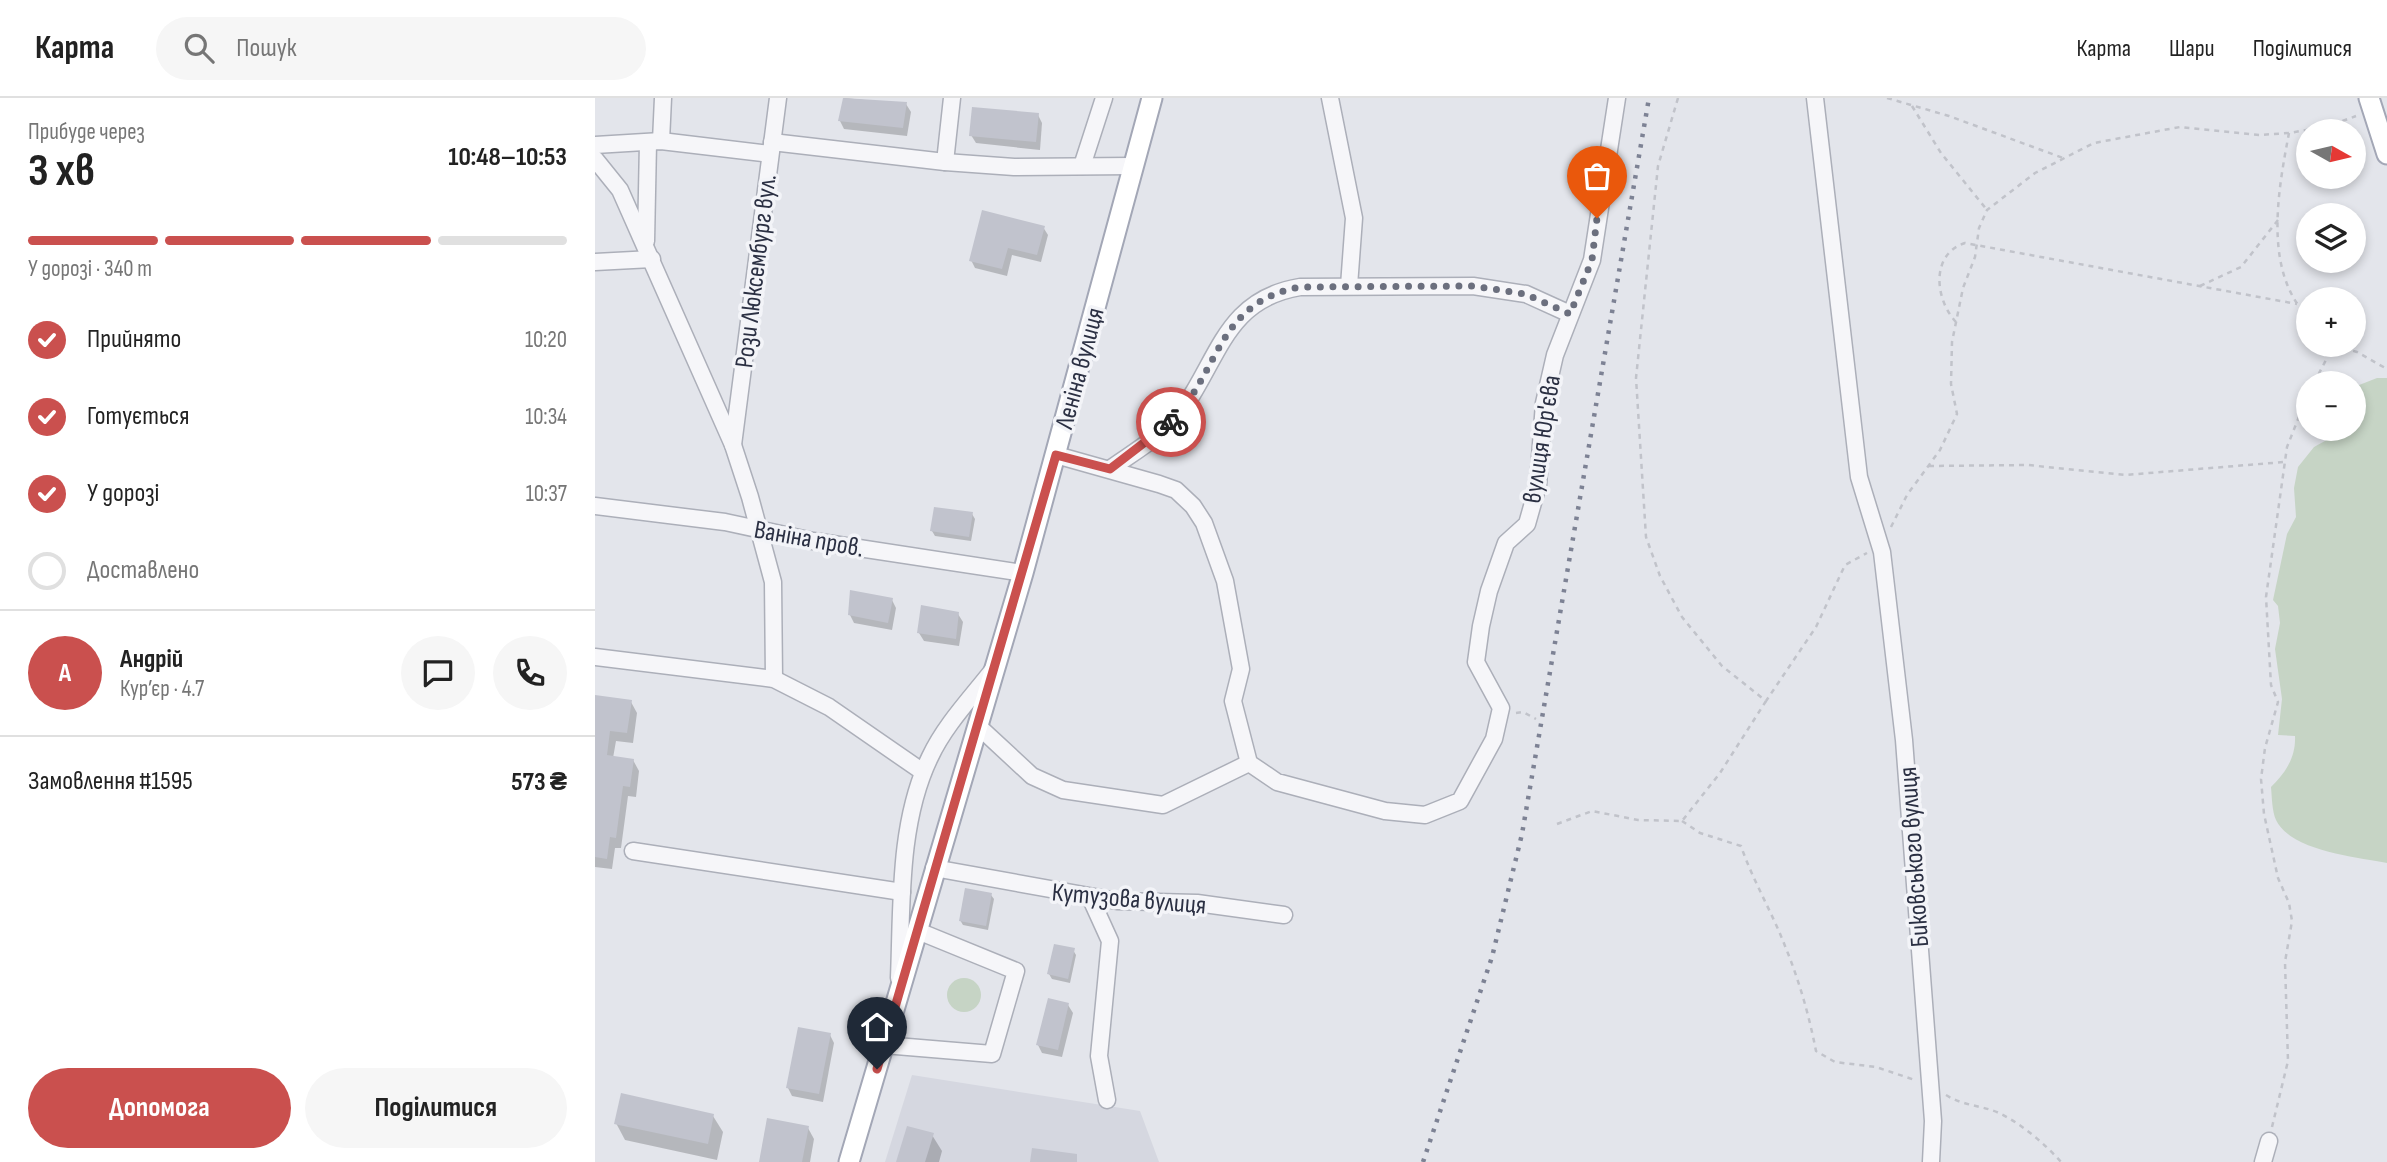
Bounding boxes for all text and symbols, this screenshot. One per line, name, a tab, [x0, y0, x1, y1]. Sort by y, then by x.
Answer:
search box	[156, 17, 646, 80]
text: Карта	[35, 28, 114, 68]
icon: search	[180, 29, 218, 67]
text: Пошук	[236, 33, 297, 64]
text: Карта	[2076, 34, 2131, 63]
text: Шари	[2169, 34, 2215, 63]
text: Поділитися	[2253, 34, 2352, 63]
text: Прибуде через	[28, 118, 145, 146]
north arrow	[2296, 119, 2366, 189]
map controls	[2296, 119, 2366, 441]
text: 10:48–10:53	[448, 142, 567, 173]
text: 3 хв	[28, 144, 95, 199]
pin	[1567, 146, 1627, 218]
icon: bag	[1578, 157, 1616, 195]
street label: Рози Люксембург вул.	[729, 173, 784, 370]
button: layers	[2296, 203, 2366, 273]
text: У дорозі · 340 m	[28, 255, 152, 283]
button: +	[2296, 287, 2366, 357]
street label: Леніна вулиця	[1049, 304, 1112, 433]
icon: check	[28, 321, 66, 359]
text: Прийнято	[87, 324, 181, 355]
text: 10:20	[525, 326, 567, 354]
button: −	[2296, 371, 2366, 441]
street label: вулиця Юр'єва	[1517, 373, 1568, 505]
courier	[1136, 387, 1206, 457]
icon: check	[28, 398, 66, 436]
text: Готується	[87, 401, 189, 432]
text: 10:34	[525, 403, 567, 431]
icon: bike	[1152, 403, 1190, 441]
icon: check	[28, 475, 66, 513]
text: У дорозі	[87, 478, 159, 509]
text: 10:37	[526, 480, 567, 508]
street label: Ваніна пров.	[751, 515, 866, 564]
text: Доставлено	[87, 555, 199, 586]
button: chat	[401, 636, 475, 710]
button: phone	[493, 636, 567, 710]
text: Андрій	[120, 644, 183, 675]
text: А	[59, 658, 71, 689]
text: Кур’єр · 4.7	[120, 675, 204, 703]
text: Замовлення #1595	[28, 766, 193, 797]
street label: Биковського вулиця	[1893, 766, 1936, 948]
text: 573 ₴	[511, 767, 567, 798]
street label: Кутузова вулиця	[1050, 877, 1207, 922]
pin	[847, 997, 907, 1069]
icon: home	[858, 1008, 896, 1046]
button: Допомога	[28, 1068, 291, 1148]
button: Поділитися	[305, 1068, 567, 1148]

